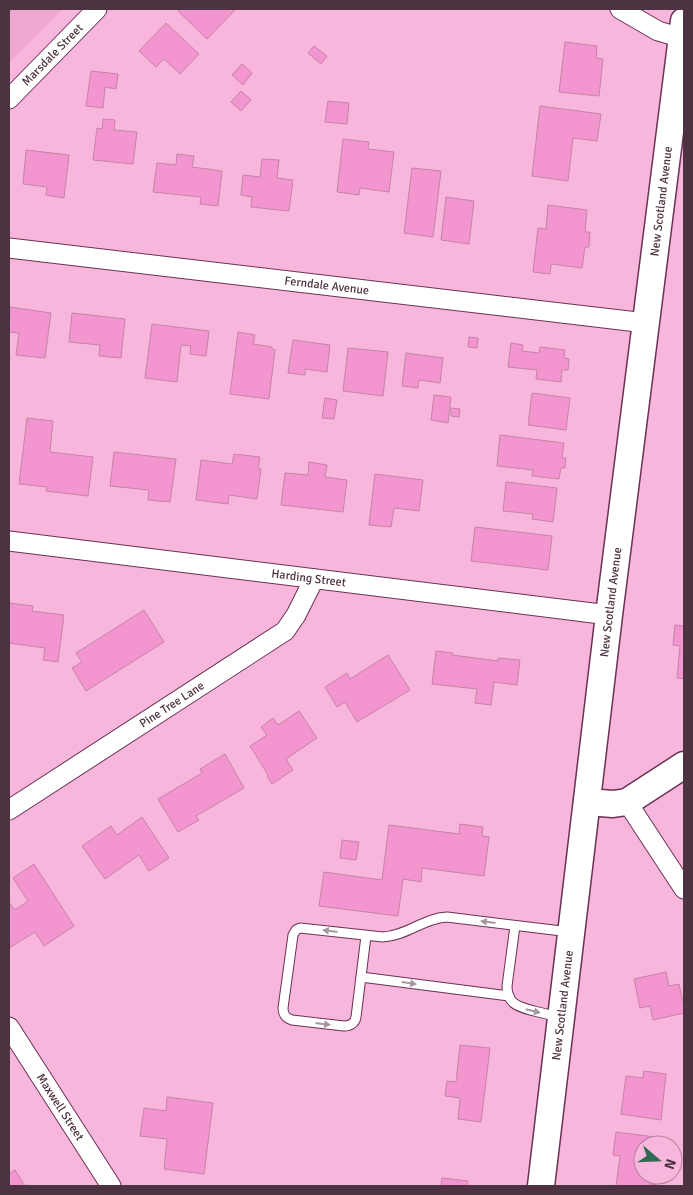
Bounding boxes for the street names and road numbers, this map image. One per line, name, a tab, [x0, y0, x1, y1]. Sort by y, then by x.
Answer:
street label: Marsdale Street	[19, 20, 86, 89]
street label: New Scotland Avenue	[647, 145, 676, 257]
street label: Ferndale Avenue	[284, 273, 370, 298]
street label: New Scotland Avenue	[597, 546, 625, 658]
street label: Harding Street	[271, 566, 347, 590]
street label: Pine Tree Lane	[137, 678, 207, 731]
street label: New Scotland Avenue	[549, 949, 577, 1061]
street label: Maxwell Street	[33, 1071, 87, 1143]

